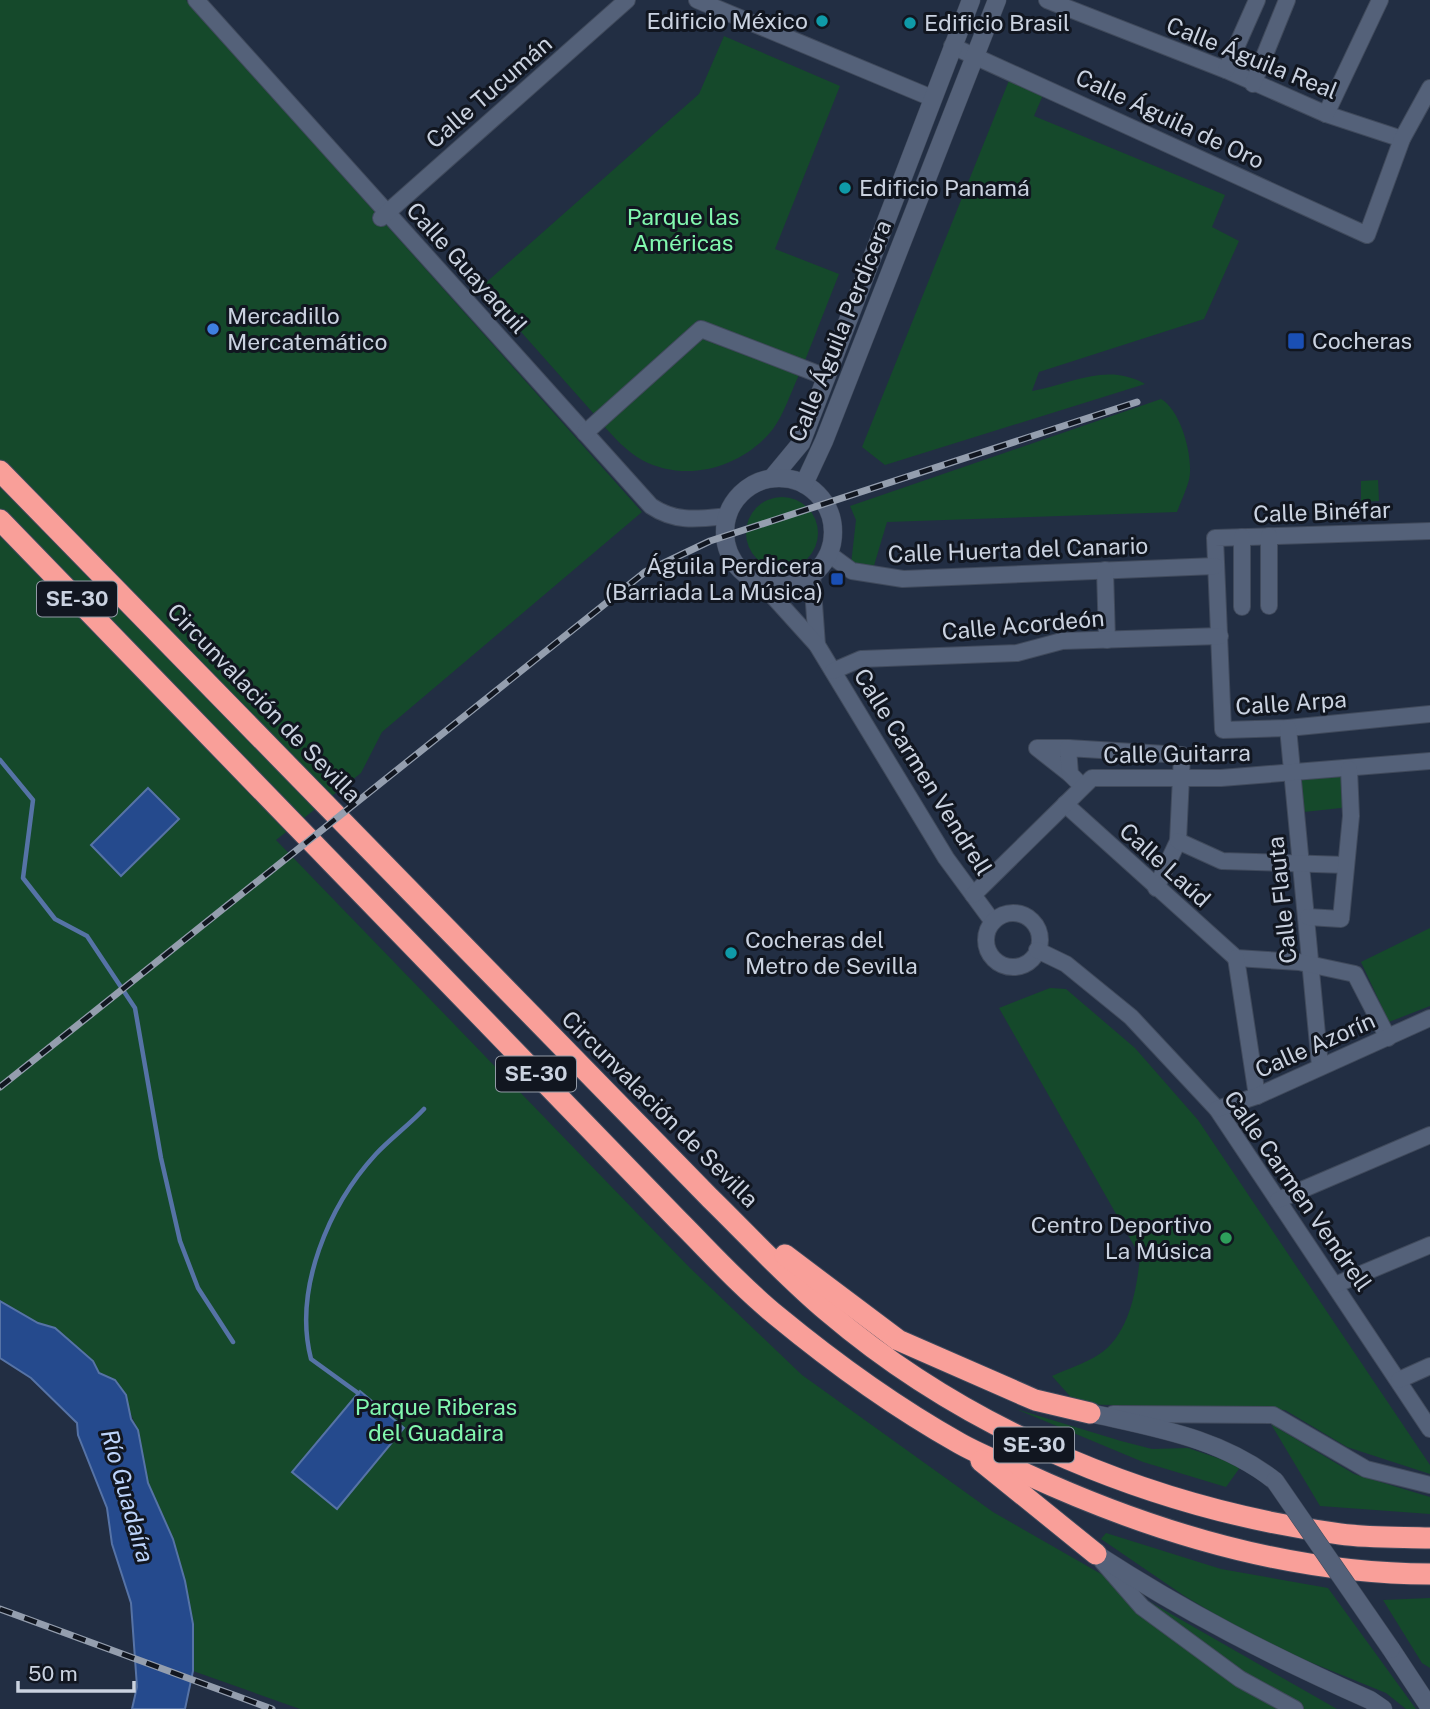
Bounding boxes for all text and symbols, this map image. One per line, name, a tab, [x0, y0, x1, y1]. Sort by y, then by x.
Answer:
place label: Edificio México	[646, 7, 808, 34]
place label: Edificio Brasil	[924, 9, 1070, 36]
street label: Calle Águila Real	[1163, 11, 1342, 104]
marker: Edificio México	[814, 13, 830, 29]
marker: Edificio Brasil	[902, 15, 918, 31]
street label: Calle Tucumán	[420, 30, 557, 153]
street label: Calle Águila de Oro	[1072, 63, 1269, 174]
place label: Edificio Panamá	[859, 174, 1030, 201]
marker: Edificio Panamá	[837, 180, 853, 196]
street label: Calle Guayaquil	[401, 197, 533, 339]
park label: Parque las Américas	[627, 203, 739, 256]
street label: Calle Águila Perdicera	[783, 216, 896, 446]
place label: Mercadillo Mercatemático	[227, 302, 387, 355]
marker: Mercadillo Mercatemático	[205, 321, 221, 337]
place label: Cocheras	[1312, 327, 1412, 354]
marker: Cocheras	[1286, 331, 1306, 351]
street label: Calle Binéfar	[1253, 496, 1391, 527]
street label: Calle Huerta del Canario	[887, 531, 1149, 568]
place label: Águila Perdicera (Barriada La Música)	[605, 552, 823, 605]
marker: Águila Perdicera (Barriada La Música)	[829, 571, 845, 587]
road number: SE-30	[37, 582, 117, 616]
street label: Circunvalación de Sevilla	[162, 597, 367, 808]
street label: Calle Acordeón	[941, 604, 1105, 645]
street label: Calle Carmen Vendrell	[849, 663, 998, 880]
street label: Calle Arpa	[1234, 685, 1348, 720]
street label: Calle Guitarra	[1103, 739, 1251, 768]
street label: Calle Laúd	[1114, 817, 1216, 912]
street label: Calle Flauta	[1261, 835, 1302, 965]
place label: Cocheras del Metro de Sevilla	[745, 926, 918, 979]
marker: Cocheras del Metro de Sevilla	[723, 945, 739, 961]
street label: Circunvalación de Sevilla	[557, 1005, 764, 1212]
street label: Calle Azorín	[1251, 1006, 1379, 1083]
road number: SE-30	[496, 1056, 576, 1092]
street label: Calle Carmen Vendrell	[1219, 1085, 1378, 1296]
place label: Centro Deportivo La Música	[1031, 1211, 1212, 1264]
marker: Centro Deportivo La Música	[1218, 1230, 1234, 1246]
park label: Parque Riberas del Guadaira	[355, 1393, 517, 1446]
water label: Río Guadaíra	[96, 1426, 160, 1566]
road number: SE-30	[994, 1428, 1074, 1462]
scale bar	[18, 1650, 133, 1694]
text: 50 m	[28, 1661, 78, 1686]

